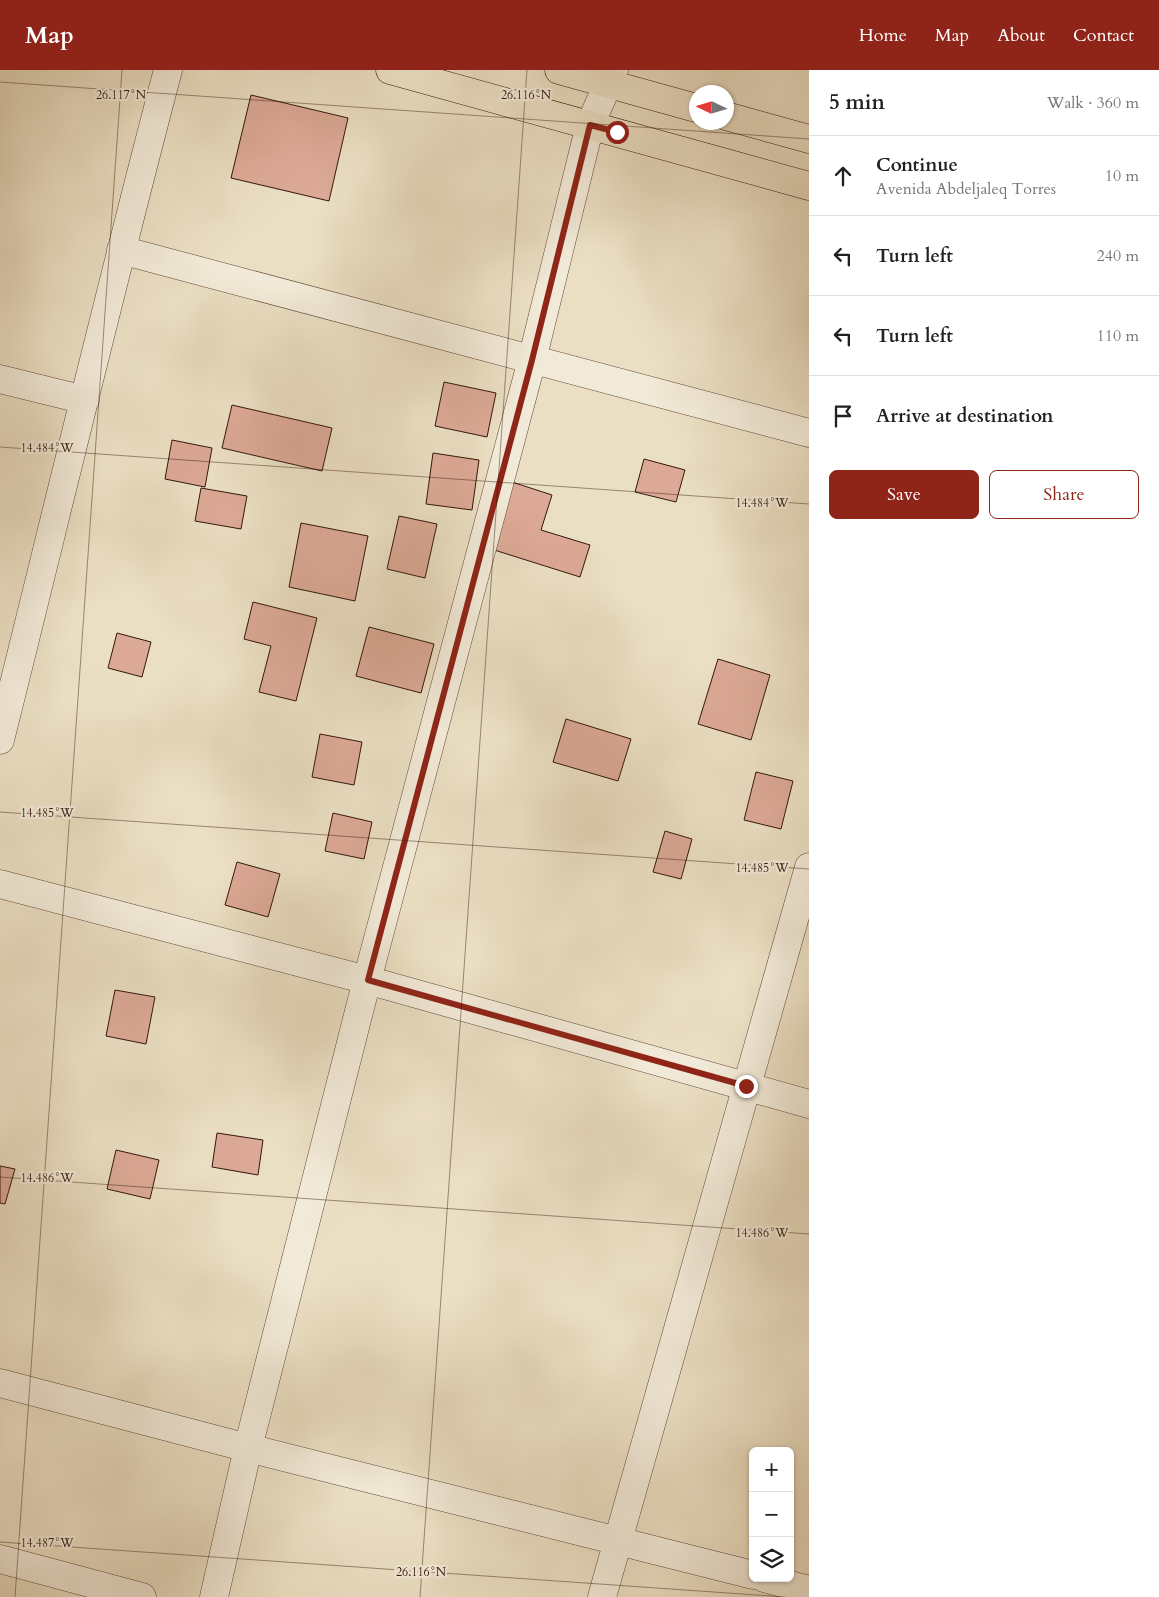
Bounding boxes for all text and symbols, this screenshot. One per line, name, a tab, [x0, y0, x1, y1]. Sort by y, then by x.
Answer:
text: Map	[25, 19, 74, 52]
text: Home	[859, 23, 907, 48]
text: Map	[935, 23, 969, 48]
text: About	[997, 23, 1045, 48]
text: Contact	[1073, 23, 1134, 48]
north arrow	[689, 85, 734, 130]
text: 26.117°N	[96, 87, 147, 103]
text: 26.116°N	[501, 87, 552, 103]
text: 5 min	[829, 88, 885, 117]
text: Walk · 360 m	[1047, 92, 1139, 114]
route start	[606, 121, 629, 144]
text: Continue	[876, 152, 958, 178]
icon: ahead	[829, 162, 857, 190]
text: 10 m	[1105, 165, 1139, 187]
text: Avenida Abdeljaleq Torres	[876, 178, 1056, 200]
icon: left	[829, 242, 857, 270]
text: Turn left	[876, 243, 953, 269]
text: 240 m	[1097, 245, 1139, 267]
icon: left	[829, 322, 857, 350]
text: Turn left	[876, 323, 953, 349]
text: 110 m	[1097, 325, 1139, 347]
icon: arrive	[829, 402, 857, 430]
text: Arrive at destination	[876, 403, 1053, 429]
text: 14.484°W	[20, 440, 74, 456]
button: Save	[829, 470, 979, 519]
button: Share	[989, 470, 1139, 519]
text: 14.484°W	[735, 495, 789, 511]
text: 14.485°W	[20, 805, 74, 821]
text: 14.485°W	[735, 860, 789, 876]
route end	[735, 1075, 758, 1098]
text: 14.486°W	[20, 1170, 74, 1186]
text: 14.486°W	[735, 1225, 789, 1241]
map controls	[749, 1447, 794, 1582]
button: +	[749, 1447, 794, 1492]
button: −	[749, 1492, 794, 1537]
text: 14.487°W	[20, 1535, 74, 1551]
button: layers	[749, 1537, 794, 1582]
text: 26.116°N	[396, 1564, 447, 1580]

